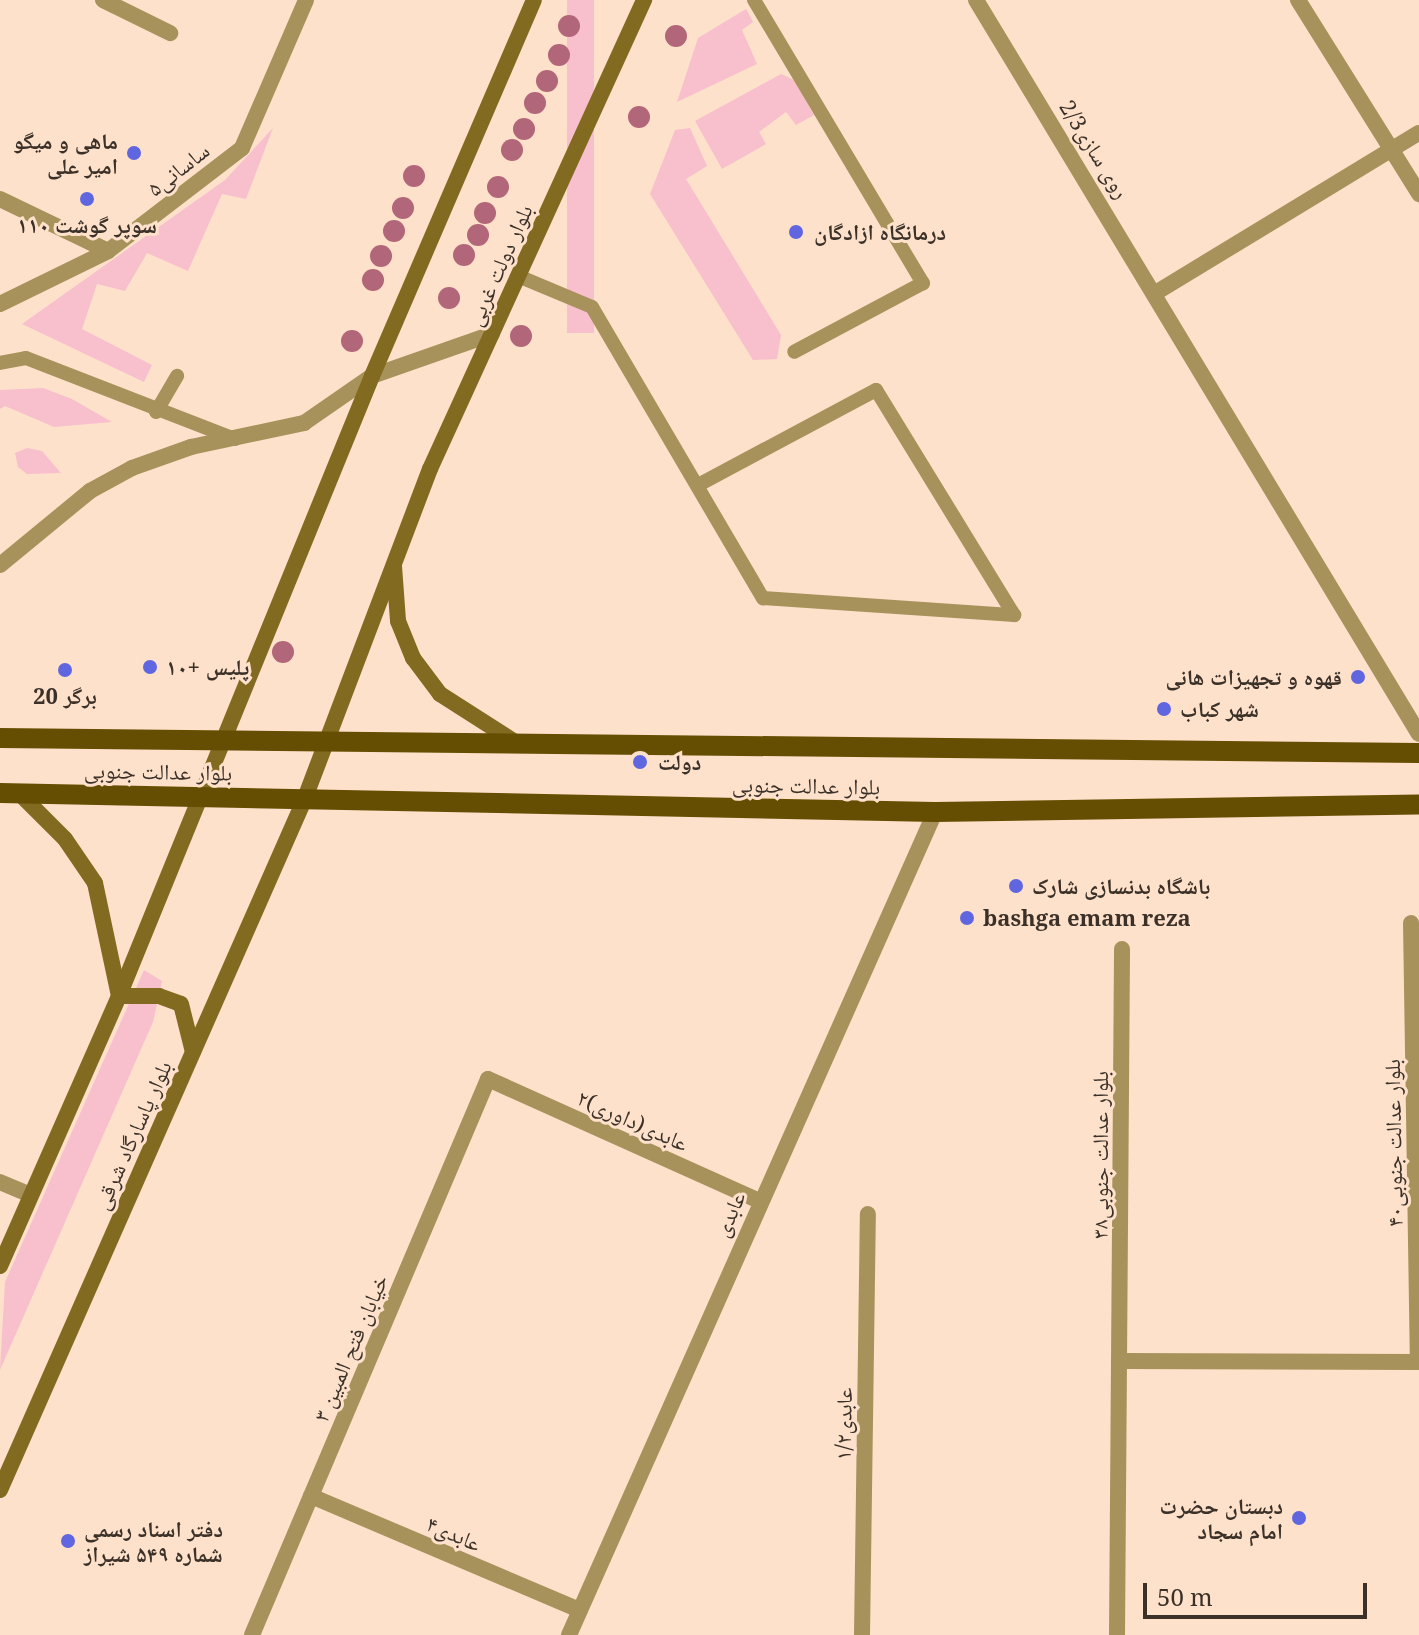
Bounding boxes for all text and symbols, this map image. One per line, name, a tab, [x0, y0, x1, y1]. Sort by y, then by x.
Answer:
street label: روی سازی2/3	[1054, 95, 1136, 203]
place label: ماهی و میگو امیر علی	[13, 127, 118, 178]
street label: ۵ساسانی	[142, 137, 214, 201]
marker: ماهی و میگو امیر علی	[125, 144, 143, 162]
marker: سوپر گوشت ۱۱۰	[78, 190, 96, 208]
street label: بلوار دولت غربی	[460, 200, 538, 330]
place label: سوپر گوشت ۱۱۰	[17, 212, 157, 238]
place label: درمانگاه ازادگان	[814, 219, 946, 245]
marker: درمانگاه ازادگان	[785, 221, 807, 243]
place label: پلیس +۱۰	[166, 654, 249, 680]
marker: پلیس +۱۰	[141, 658, 159, 676]
marker: برگر 20	[56, 661, 74, 679]
place label: قهوه و تجهیزات هانی	[1165, 664, 1342, 690]
marker: قهوه و تجهیزات هانی	[1349, 668, 1367, 686]
place label: برگر 20	[33, 683, 97, 709]
place label: شهر کباب	[1180, 696, 1259, 722]
marker: شهر کباب	[1155, 700, 1173, 718]
place label: دولت	[658, 749, 701, 775]
marker: دولت	[629, 751, 651, 773]
street label: بلوار عدالت جنوبی	[84, 757, 232, 785]
street label: بلوار عدالت جنوبی	[732, 771, 880, 799]
place label: باشگاه بدنسازی شارک	[1032, 873, 1210, 899]
marker: باشگاه بدنسازی شارک	[1007, 877, 1025, 895]
place label: bashga emam reza	[983, 905, 1191, 931]
marker: bashga emam reza	[958, 909, 976, 927]
street label: بلوار پاسارگاد شرقی	[87, 1057, 177, 1213]
street label: بلوار عدالت جنوبی۴۰	[1378, 1059, 1408, 1227]
street label: بلوار عدالت جنوبی۳۸	[1087, 1071, 1113, 1239]
street label: ۲عابدی(داوری)	[573, 1084, 693, 1156]
street label: عابدی	[707, 1187, 751, 1241]
street label: خیابان فتح المبین ۳	[307, 1271, 393, 1425]
street label: عابدی۱/۲	[829, 1387, 857, 1461]
place label: دبستان حضرت امام سجاد	[1159, 1492, 1283, 1544]
marker: دبستان حضرت امام سجاد	[1290, 1509, 1308, 1527]
street label: عابدی۴	[423, 1510, 485, 1556]
place label: دفتر اسناد رسمی شماره ۵۴۹ شیراز	[84, 1515, 223, 1566]
marker: دفتر اسناد رسمی شماره ۵۴۹ شیراز	[59, 1532, 77, 1550]
scale bar	[1147, 1567, 1371, 1617]
text: 50 m	[1157, 1580, 1213, 1613]

